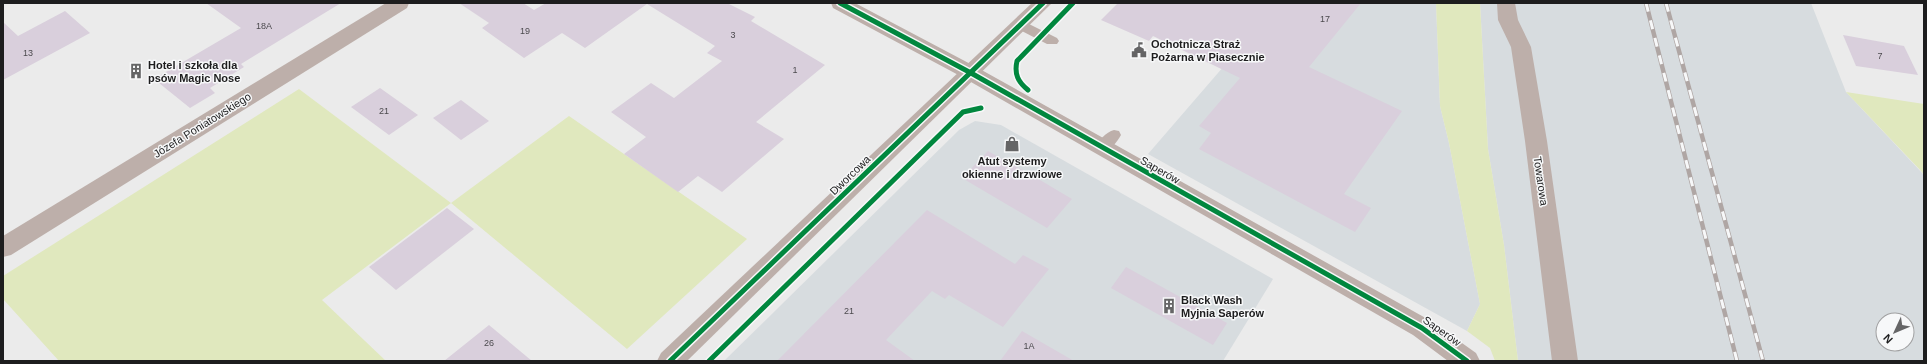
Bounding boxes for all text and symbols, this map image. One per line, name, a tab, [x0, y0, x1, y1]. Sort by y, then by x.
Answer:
house number: 17	[1320, 14, 1330, 24]
house number: 18A	[256, 21, 272, 31]
house number: 19	[520, 26, 530, 36]
house number: 3	[730, 30, 736, 40]
place label: Ochotnicza Straż Pożarna w Piasecznie	[1151, 38, 1265, 63]
public building icon: Ochotnicza Straż Pożarna w Piasecznie	[1130, 41, 1148, 59]
house number: 13	[23, 48, 33, 58]
house number: 7	[1877, 51, 1883, 61]
place label: Hotel i szkoła dla psów Magic Nose	[148, 59, 240, 84]
building icon: Hotel i szkoła dla psów Magic Nose	[127, 62, 145, 80]
house number: 1	[792, 65, 798, 75]
street label: Józefa Poniatowskiego	[151, 90, 253, 160]
house number: 21	[379, 106, 389, 116]
shop icon: Atut systemy okienne i drzwiowe	[1003, 135, 1021, 153]
street label: Dworcowa	[827, 152, 873, 197]
street label: Saperów	[1138, 154, 1182, 186]
place label: Atut systemy okienne i drzwiowe	[962, 155, 1062, 180]
street label: Towarowa	[1532, 156, 1551, 207]
place label: Black Wash Myjnia Saperów	[1181, 294, 1265, 319]
building icon: Black Wash Myjnia Saperów	[1160, 297, 1178, 315]
house number: 21	[844, 306, 854, 316]
north arrow	[1875, 312, 1915, 352]
street label: Saperów	[1421, 314, 1463, 348]
text: N	[1881, 332, 1895, 346]
house number: 26	[484, 338, 494, 348]
house number: 1A	[1023, 341, 1035, 351]

